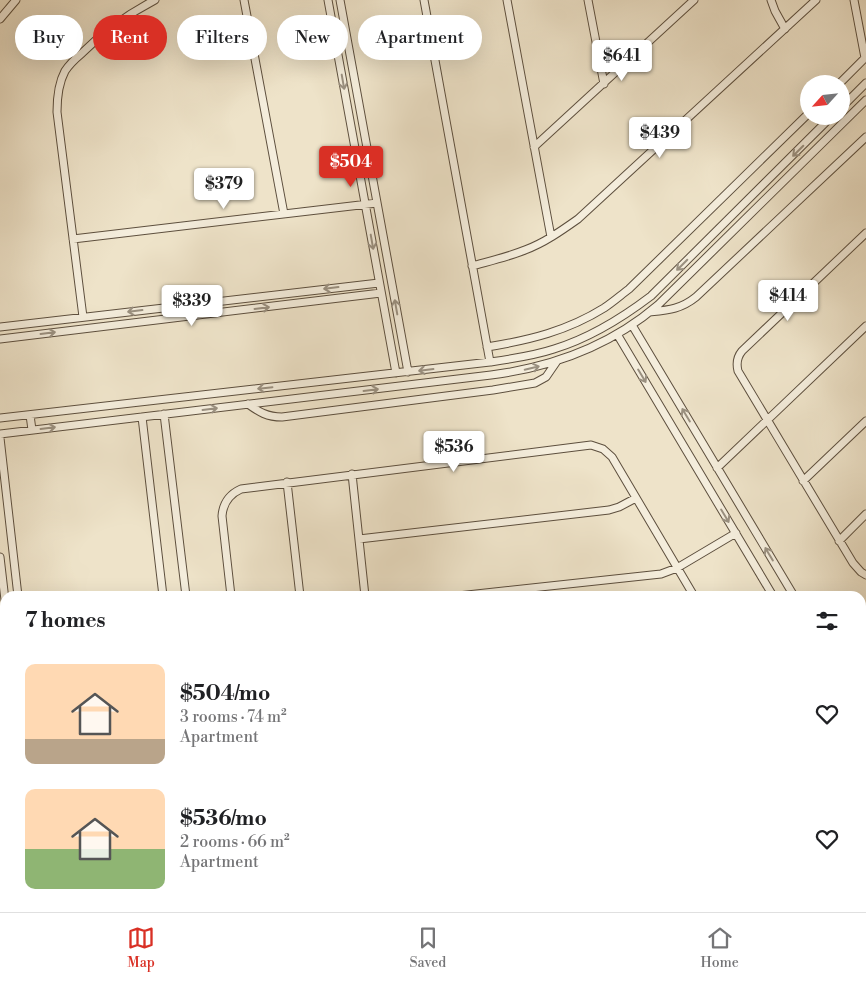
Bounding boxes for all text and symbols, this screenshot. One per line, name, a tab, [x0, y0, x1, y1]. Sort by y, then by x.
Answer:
chip: Buy	[15, 15, 83, 60]
chip: Rent	[93, 15, 167, 60]
chip: Filters	[177, 15, 267, 60]
chip: New	[277, 15, 348, 60]
chip: Apartment	[358, 15, 482, 60]
pin: $641	[592, 39, 652, 82]
text: $641	[603, 46, 641, 66]
one-way arrow	[338, 74, 348, 90]
north arrow	[800, 75, 850, 125]
map controls	[800, 75, 850, 125]
pin: $439	[630, 116, 690, 159]
text: $439	[640, 123, 680, 143]
one-way arrow	[792, 144, 804, 157]
pin: $504	[321, 146, 381, 188]
text: $504	[330, 152, 372, 172]
pin: $379	[194, 168, 254, 210]
text: $379	[205, 174, 243, 194]
one-way arrow	[368, 234, 377, 250]
one-way arrow	[676, 259, 689, 271]
pin: $414	[758, 280, 818, 322]
one-way arrow	[323, 283, 339, 293]
pin: $339	[162, 284, 222, 327]
text: $414	[769, 286, 807, 306]
text: $339	[173, 291, 211, 311]
one-way arrow	[390, 299, 400, 315]
one-way arrow	[254, 303, 270, 313]
one-way arrow	[127, 306, 143, 316]
one-way arrow	[40, 328, 56, 338]
one-way arrow	[524, 363, 540, 372]
one-way arrow	[418, 365, 434, 375]
one-way arrow	[638, 369, 648, 383]
one-way arrow	[257, 383, 273, 393]
one-way arrow	[363, 385, 379, 395]
one-way arrow	[201, 404, 217, 414]
one-way arrow	[680, 408, 690, 422]
one-way arrow	[40, 423, 56, 433]
pin: $536	[424, 430, 484, 473]
text: $536	[434, 437, 474, 457]
one-way arrow	[721, 508, 731, 522]
one-way arrow	[763, 548, 773, 562]
icon: filters	[813, 607, 841, 635]
text: 7 homes	[25, 608, 106, 634]
text: $504/mo	[180, 681, 270, 707]
icon: home	[65, 684, 125, 744]
icon: heart	[813, 700, 841, 728]
text: 3 rooms · 74 m²	[180, 707, 287, 727]
text: Apartment	[180, 727, 259, 747]
text: $536/mo	[180, 806, 267, 832]
icon: home	[65, 809, 125, 869]
icon: heart	[813, 825, 841, 853]
text: 2 rooms · 66 m²	[180, 832, 290, 852]
text: Apartment	[180, 852, 259, 872]
tab: Map	[127, 924, 155, 972]
tab: Saved	[409, 924, 446, 972]
tab: Home	[700, 924, 739, 972]

